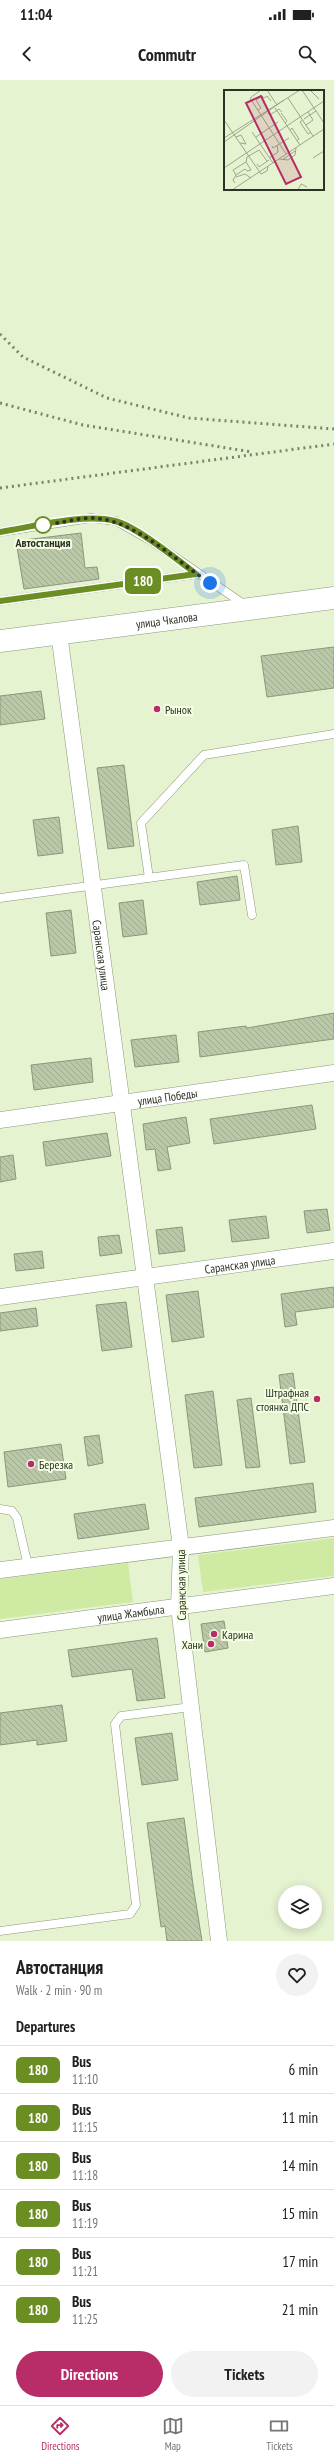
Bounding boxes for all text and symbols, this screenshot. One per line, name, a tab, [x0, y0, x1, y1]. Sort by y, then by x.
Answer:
text: 11:04	[20, 5, 52, 24]
icon: back	[16, 43, 38, 65]
text: Commutr	[138, 43, 196, 66]
icon: search	[296, 43, 318, 65]
inset map	[224, 90, 324, 190]
marker: Автостанция	[34, 516, 52, 534]
place label: Автостанция	[14, 535, 71, 550]
line badge: 180	[120, 568, 166, 594]
text: 180	[133, 572, 153, 590]
your location	[200, 573, 220, 593]
street label: улица Чкалова	[135, 608, 199, 631]
place label: Рынок	[165, 702, 192, 717]
marker: Рынок	[152, 704, 162, 714]
street label: Саранская улица	[90, 919, 114, 992]
street label: улица Победы	[136, 1085, 198, 1108]
street label: Саранская улица	[203, 1252, 276, 1276]
place label: Штрафная стоянка ДПС	[256, 1385, 309, 1414]
marker: Штрафная стоянка ДПС	[312, 1394, 322, 1404]
place label: Березка	[39, 1457, 73, 1472]
marker: Березка	[26, 1459, 36, 1469]
street label: Саранская улица	[173, 1549, 189, 1621]
street label: улица Жамбыла	[96, 1601, 165, 1625]
place label: Карина	[222, 1627, 253, 1642]
marker: Карина	[209, 1629, 219, 1639]
place label: Хани	[182, 1637, 203, 1652]
marker: Хани	[206, 1639, 216, 1649]
map controls	[278, 1885, 322, 1929]
button: layers	[278, 1885, 322, 1929]
button: heart	[276, 1954, 318, 1996]
text: Автостанция	[16, 1955, 103, 1979]
text: Walk · 2 min · 90 m	[16, 1982, 102, 1999]
text: Departures	[16, 2017, 75, 2036]
text: Bus	[72, 2052, 91, 2071]
text: 6 min	[288, 2060, 318, 2079]
text: 180	[28, 2061, 48, 2079]
text: 11:10	[72, 2071, 98, 2088]
text: Bus	[72, 2100, 91, 2119]
text: 11 min	[282, 2108, 318, 2127]
text: 180	[28, 2109, 48, 2127]
text: 11:15	[72, 2119, 98, 2136]
text: Bus	[72, 2148, 91, 2167]
text: 14 min	[282, 2156, 318, 2175]
text: 180	[28, 2157, 48, 2175]
text: 11:18	[72, 2167, 98, 2184]
text: Bus	[72, 2196, 91, 2215]
text: 15 min	[282, 2204, 318, 2223]
text: 180	[28, 2205, 48, 2223]
text: 11:19	[72, 2215, 98, 2232]
text: Bus	[72, 2244, 91, 2263]
text: 17 min	[282, 2252, 318, 2271]
text: 180	[28, 2253, 48, 2271]
text: 11:21	[72, 2263, 98, 2280]
text: Bus	[72, 2292, 91, 2311]
text: 21 min	[282, 2300, 318, 2319]
text: 180	[28, 2301, 48, 2319]
text: 11:25	[72, 2311, 98, 2328]
button: Directions	[16, 2351, 163, 2397]
button: Tickets	[171, 2351, 318, 2397]
tab: Directions	[41, 2415, 79, 2453]
tab: Map	[162, 2415, 184, 2453]
tab: Tickets	[266, 2415, 293, 2453]

